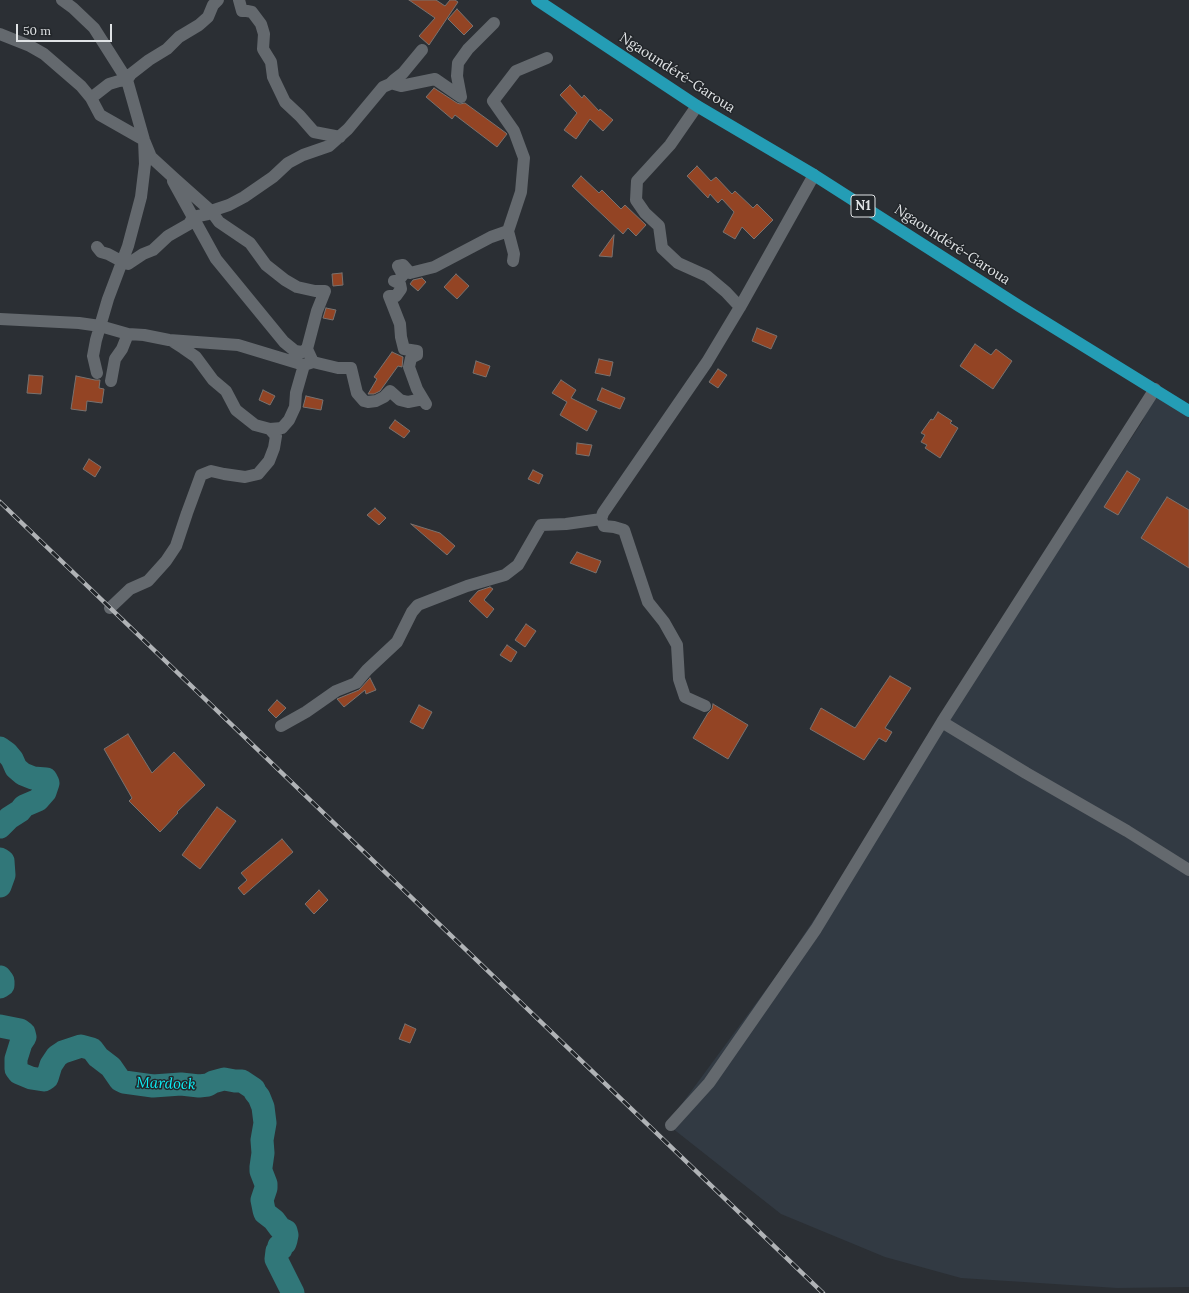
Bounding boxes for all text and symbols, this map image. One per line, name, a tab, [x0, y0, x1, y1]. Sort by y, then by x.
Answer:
scale bar	[18, 16, 114, 42]
text: 50 m	[23, 23, 51, 38]
street label: Ngaoundéré-Garoua	[616, 29, 738, 117]
road number: N1	[851, 195, 875, 217]
street label: Ngaoundéré-Garoua	[891, 201, 1013, 289]
water label: Mardock	[136, 1074, 196, 1094]

